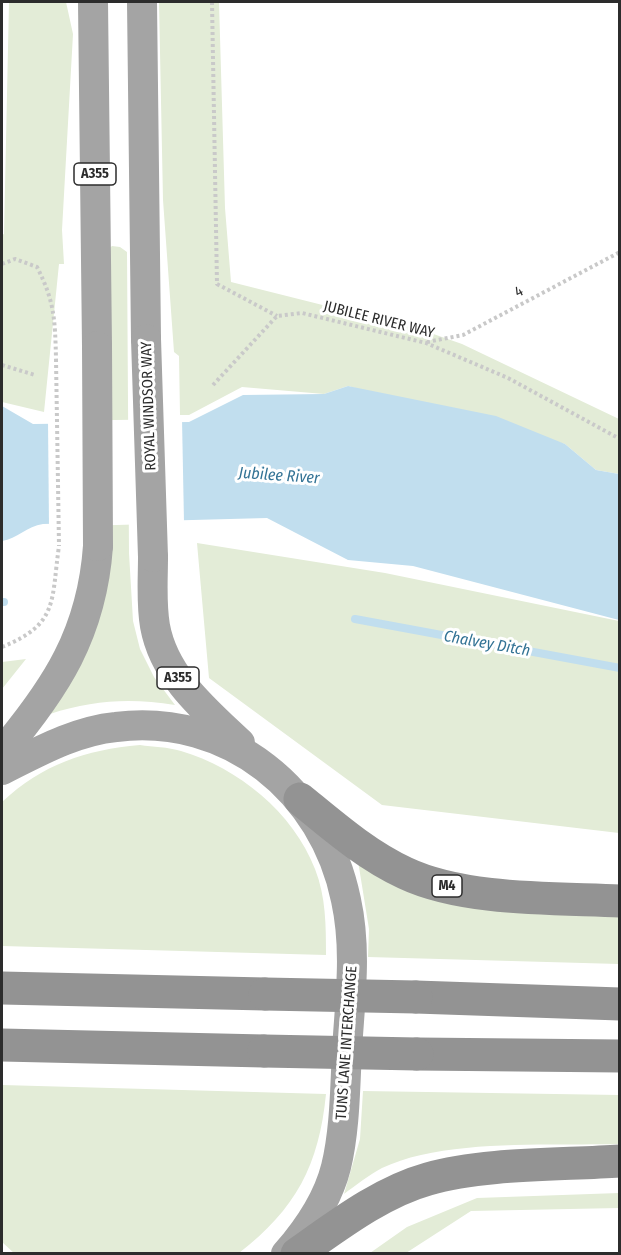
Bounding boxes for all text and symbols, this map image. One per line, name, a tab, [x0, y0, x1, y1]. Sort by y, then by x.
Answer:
road number: A355	[74, 163, 116, 185]
street label: 4	[512, 282, 526, 302]
street label: JUBILEE RIVER WAY	[322, 298, 436, 342]
street label: ROYAL WINDSOR WAY	[138, 341, 160, 471]
water label: Jubilee River	[238, 464, 320, 488]
water label: Chalvey Ditch	[442, 627, 532, 661]
road number: A355	[157, 667, 199, 689]
road number: M4	[432, 875, 462, 897]
street label: TUNS LANE INTERCHANGE	[333, 965, 361, 1121]

